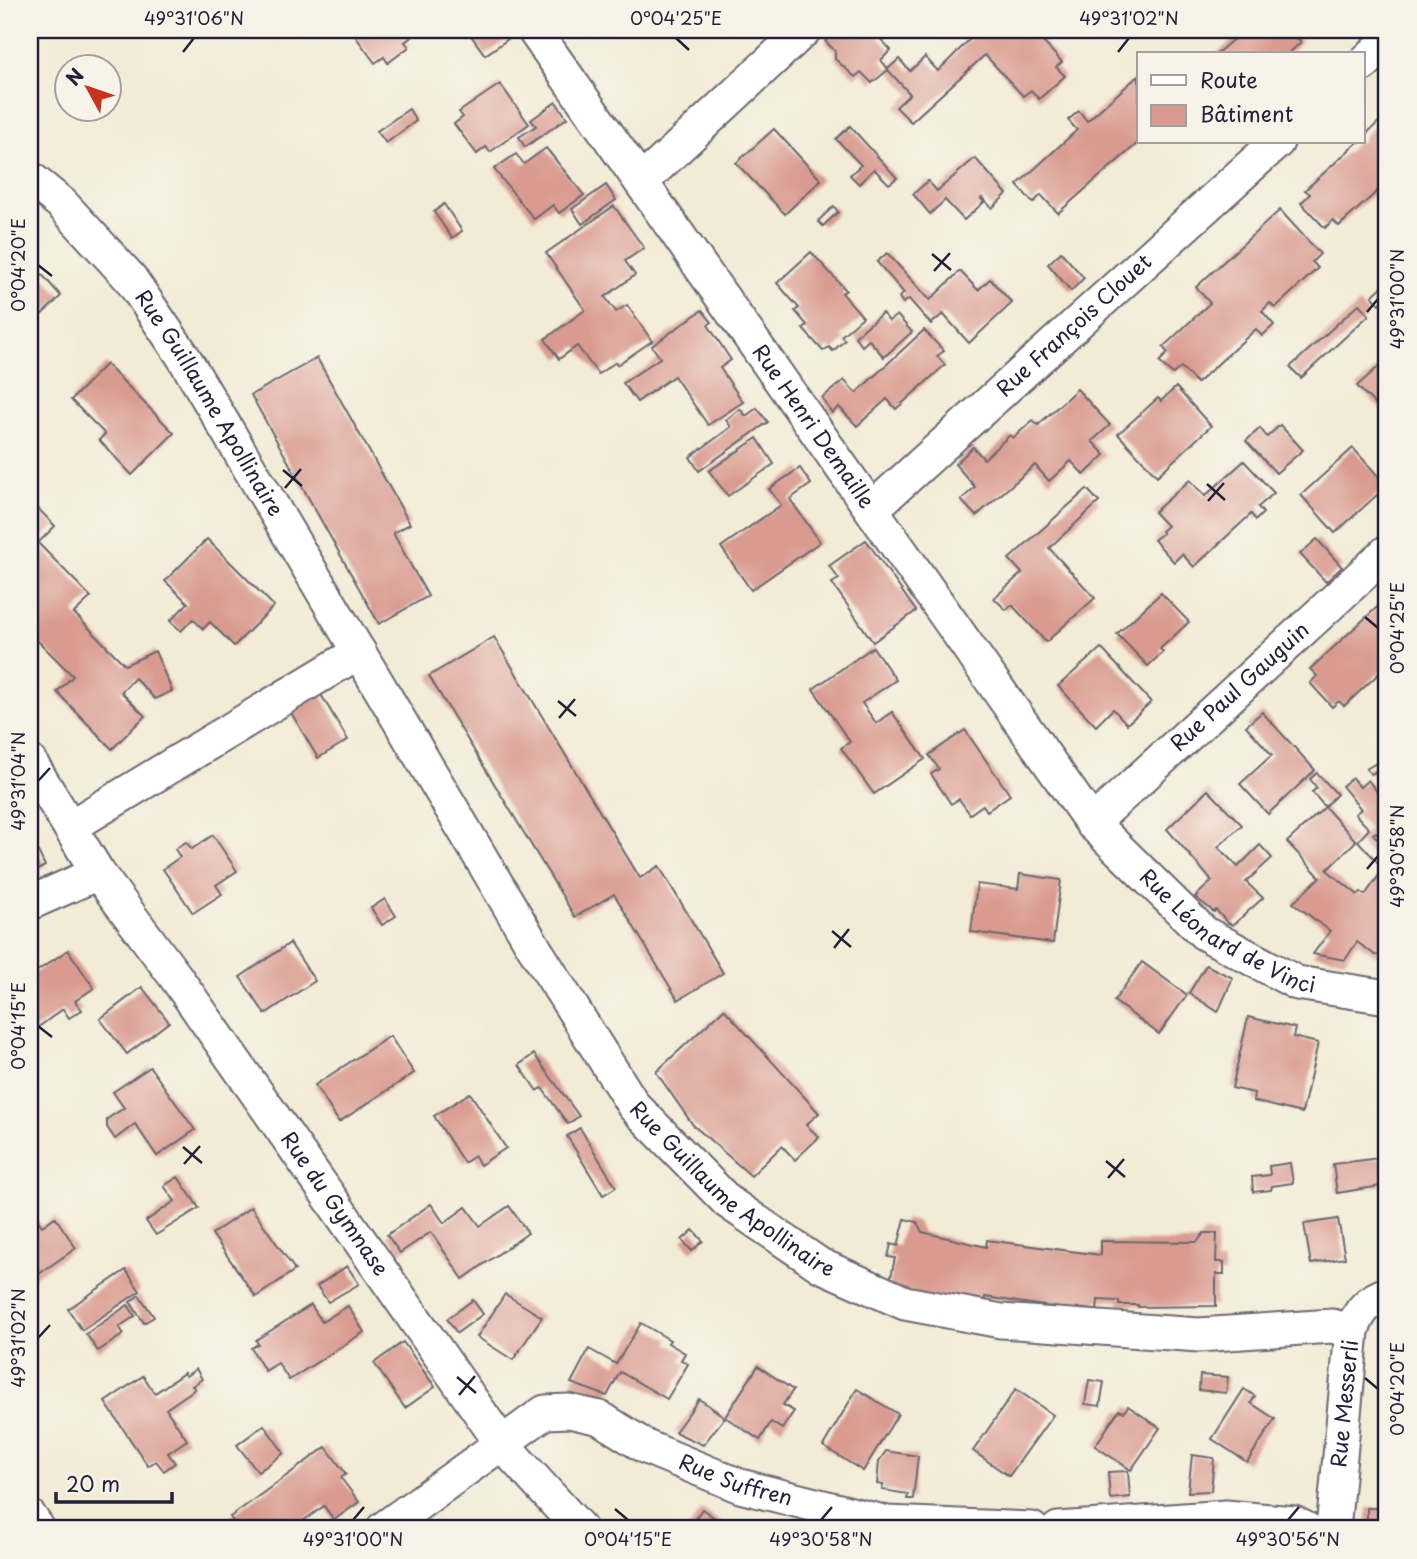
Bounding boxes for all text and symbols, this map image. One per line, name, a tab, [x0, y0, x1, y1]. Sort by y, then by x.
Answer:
text: 49°31'06"N	[144, 4, 244, 31]
text: 0°04'25"E	[630, 4, 722, 31]
text: 49°31'02"N	[1079, 4, 1179, 31]
north arrow	[52, 52, 122, 122]
legend	[1137, 52, 1364, 144]
text: N	[59, 62, 90, 91]
text: Route	[1200, 63, 1258, 95]
text: Bâtiment	[1200, 97, 1293, 129]
text: 0°04'20"E	[4, 218, 31, 312]
street label: Rue François Clouet	[988, 245, 1158, 403]
text: 49°31'00"N	[1383, 249, 1410, 349]
street label: Rue Guillaume Apollinaire	[128, 283, 293, 522]
street label: Rue Henri Demaille	[746, 337, 884, 514]
text: 0°04'25"E	[1383, 582, 1410, 674]
street label: Rue Paul Gauguin	[1162, 613, 1315, 758]
text: 49°31'04"N	[4, 731, 31, 831]
text: 49°30'58"N	[1383, 804, 1410, 908]
street label: Rue Léonard de Vinci	[1133, 860, 1318, 1000]
text: 0°04'15"E	[4, 982, 31, 1070]
street label: Rue Guillaume Apollinaire	[623, 1093, 840, 1284]
street label: Rue du Gymnase	[274, 1124, 398, 1282]
text: 49°31'02"N	[4, 1288, 31, 1388]
street label: Rue Messerli	[1321, 1338, 1365, 1469]
text: 0°04'20"E	[1383, 1342, 1410, 1436]
street label: Rue Suffren	[675, 1444, 796, 1513]
scale bar	[56, 1461, 172, 1505]
text: 20 m	[66, 1467, 120, 1499]
text: 49°31'00"N	[303, 1525, 403, 1552]
text: 0°04'15"E	[584, 1525, 672, 1552]
text: 49°30'58"N	[769, 1525, 873, 1552]
text: 49°30'56"N	[1236, 1525, 1340, 1552]

